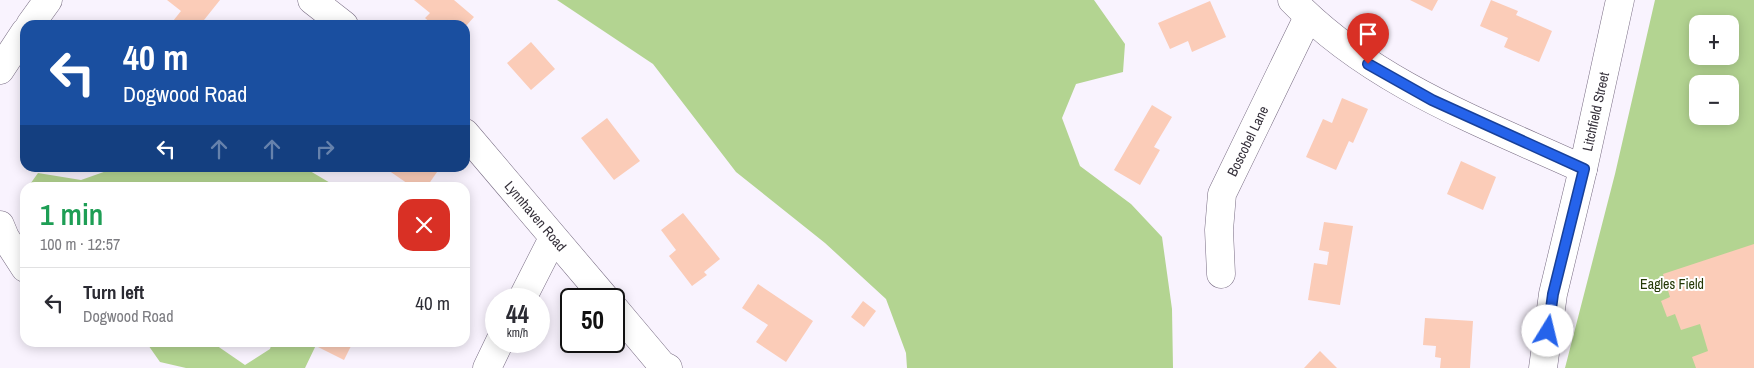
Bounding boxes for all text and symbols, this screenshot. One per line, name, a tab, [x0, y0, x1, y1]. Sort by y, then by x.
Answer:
pin	[1347, 13, 1389, 64]
map controls	[1689, 15, 1739, 125]
button: +	[1689, 15, 1739, 65]
icon: arrive	[1354, 20, 1382, 48]
text: 40 m	[123, 34, 188, 81]
icon: left	[40, 40, 105, 105]
street label: Litchfield Street	[1578, 70, 1613, 153]
button: −	[1689, 75, 1739, 125]
text: Dogwood Road	[123, 79, 247, 109]
street label: Boscobel Lane	[1223, 103, 1272, 179]
icon: left	[152, 135, 180, 163]
icon: ahead	[205, 135, 233, 163]
icon: ahead	[258, 135, 286, 163]
icon: right	[311, 135, 339, 163]
street label: Lynnhaven Road	[501, 177, 570, 255]
text: 1 min	[40, 194, 103, 234]
button: close	[398, 199, 450, 251]
text: 100 m · 12:57	[40, 233, 120, 255]
park label: Eagles Field	[1640, 275, 1704, 293]
text: Turn left	[83, 279, 144, 305]
speed limit sign: 50	[560, 288, 625, 353]
icon: left	[40, 289, 68, 317]
text: 40 m	[415, 290, 450, 316]
text: 44	[506, 297, 529, 331]
position arrow	[1521, 304, 1573, 356]
text: Dogwood Road	[83, 305, 173, 327]
text: km/h	[507, 325, 528, 341]

